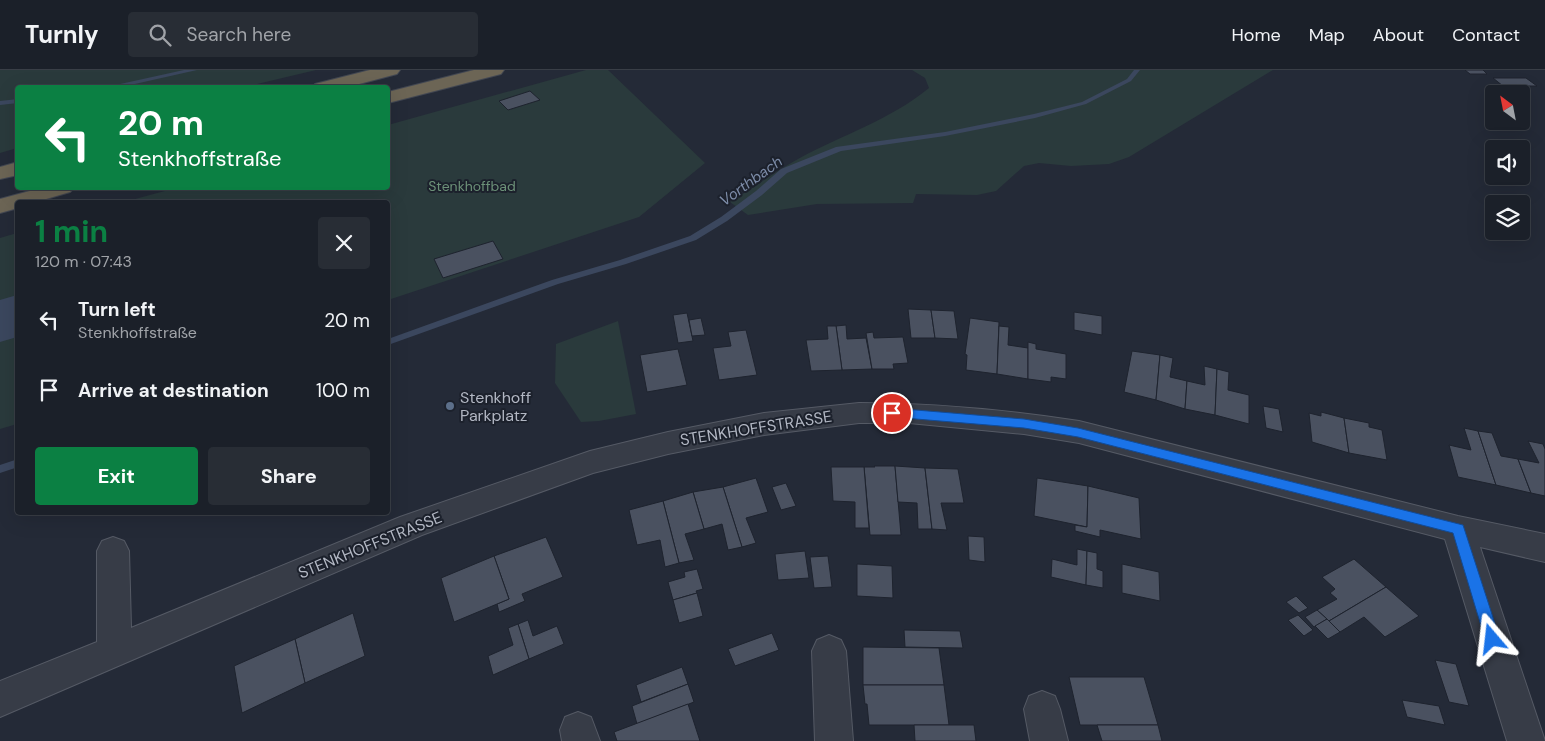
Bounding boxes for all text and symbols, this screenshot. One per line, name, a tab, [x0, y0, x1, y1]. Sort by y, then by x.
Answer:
search box	[128, 12, 478, 57]
text: Turnly	[25, 19, 98, 50]
icon: search	[146, 21, 174, 49]
text: Search here	[186, 22, 291, 47]
text: Home	[1231, 23, 1281, 47]
text: Map	[1309, 23, 1345, 47]
text: About	[1373, 23, 1424, 47]
text: Contact	[1452, 23, 1520, 47]
north arrow	[1485, 85, 1530, 130]
map controls	[1485, 85, 1530, 240]
text: 20 m	[118, 100, 204, 146]
icon: left	[35, 105, 100, 170]
button: sound	[1485, 140, 1530, 185]
text: Stenkhoffstraße	[118, 144, 282, 173]
water label: Vorthbach	[716, 151, 787, 211]
park label: Stenkhoffbad	[428, 177, 516, 195]
button: layers	[1485, 195, 1530, 240]
text: 1 min	[35, 212, 108, 251]
button: close	[318, 217, 370, 269]
text: 120 m · 07:43	[35, 251, 132, 272]
text: Turn left	[78, 297, 156, 322]
icon: left	[35, 306, 63, 334]
text: 20 m	[324, 308, 370, 333]
text: Stenkhoffstraße	[78, 322, 197, 343]
icon: arrive	[35, 376, 63, 404]
text: Arrive at destination	[78, 378, 269, 403]
text: 100 m	[316, 378, 370, 403]
place label: Stenkhoff Parkplatz	[460, 387, 531, 426]
pin	[871, 392, 913, 434]
icon: arrive	[878, 399, 906, 427]
marker: Stenkhoff Parkplatz	[444, 400, 456, 412]
street label: STENKHOFFSTRASSE	[679, 406, 833, 450]
button: Exit	[35, 447, 198, 505]
button: Share	[208, 447, 370, 505]
street label: STENKHOFFSTRASSE	[295, 507, 445, 583]
position arrow	[1465, 612, 1517, 664]

